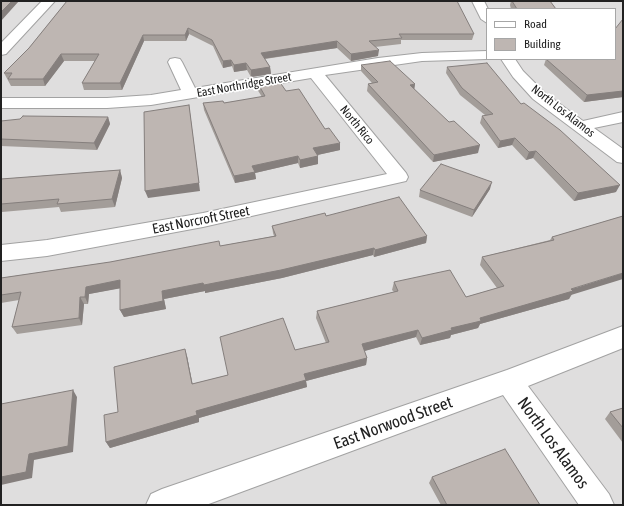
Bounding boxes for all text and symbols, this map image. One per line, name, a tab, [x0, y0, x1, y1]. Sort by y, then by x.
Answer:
legend	[486, 8, 616, 60]
text: Road	[524, 17, 547, 31]
text: Building	[524, 37, 561, 51]
street label: East Northridge Street	[196, 70, 292, 100]
street label: North Los Alamos	[528, 82, 598, 140]
street label: North Rico	[337, 103, 377, 147]
street label: East Norcroft Street	[151, 202, 251, 238]
street label: East Norwood Street	[331, 392, 455, 454]
street label: North Los Alamos	[513, 393, 593, 493]

